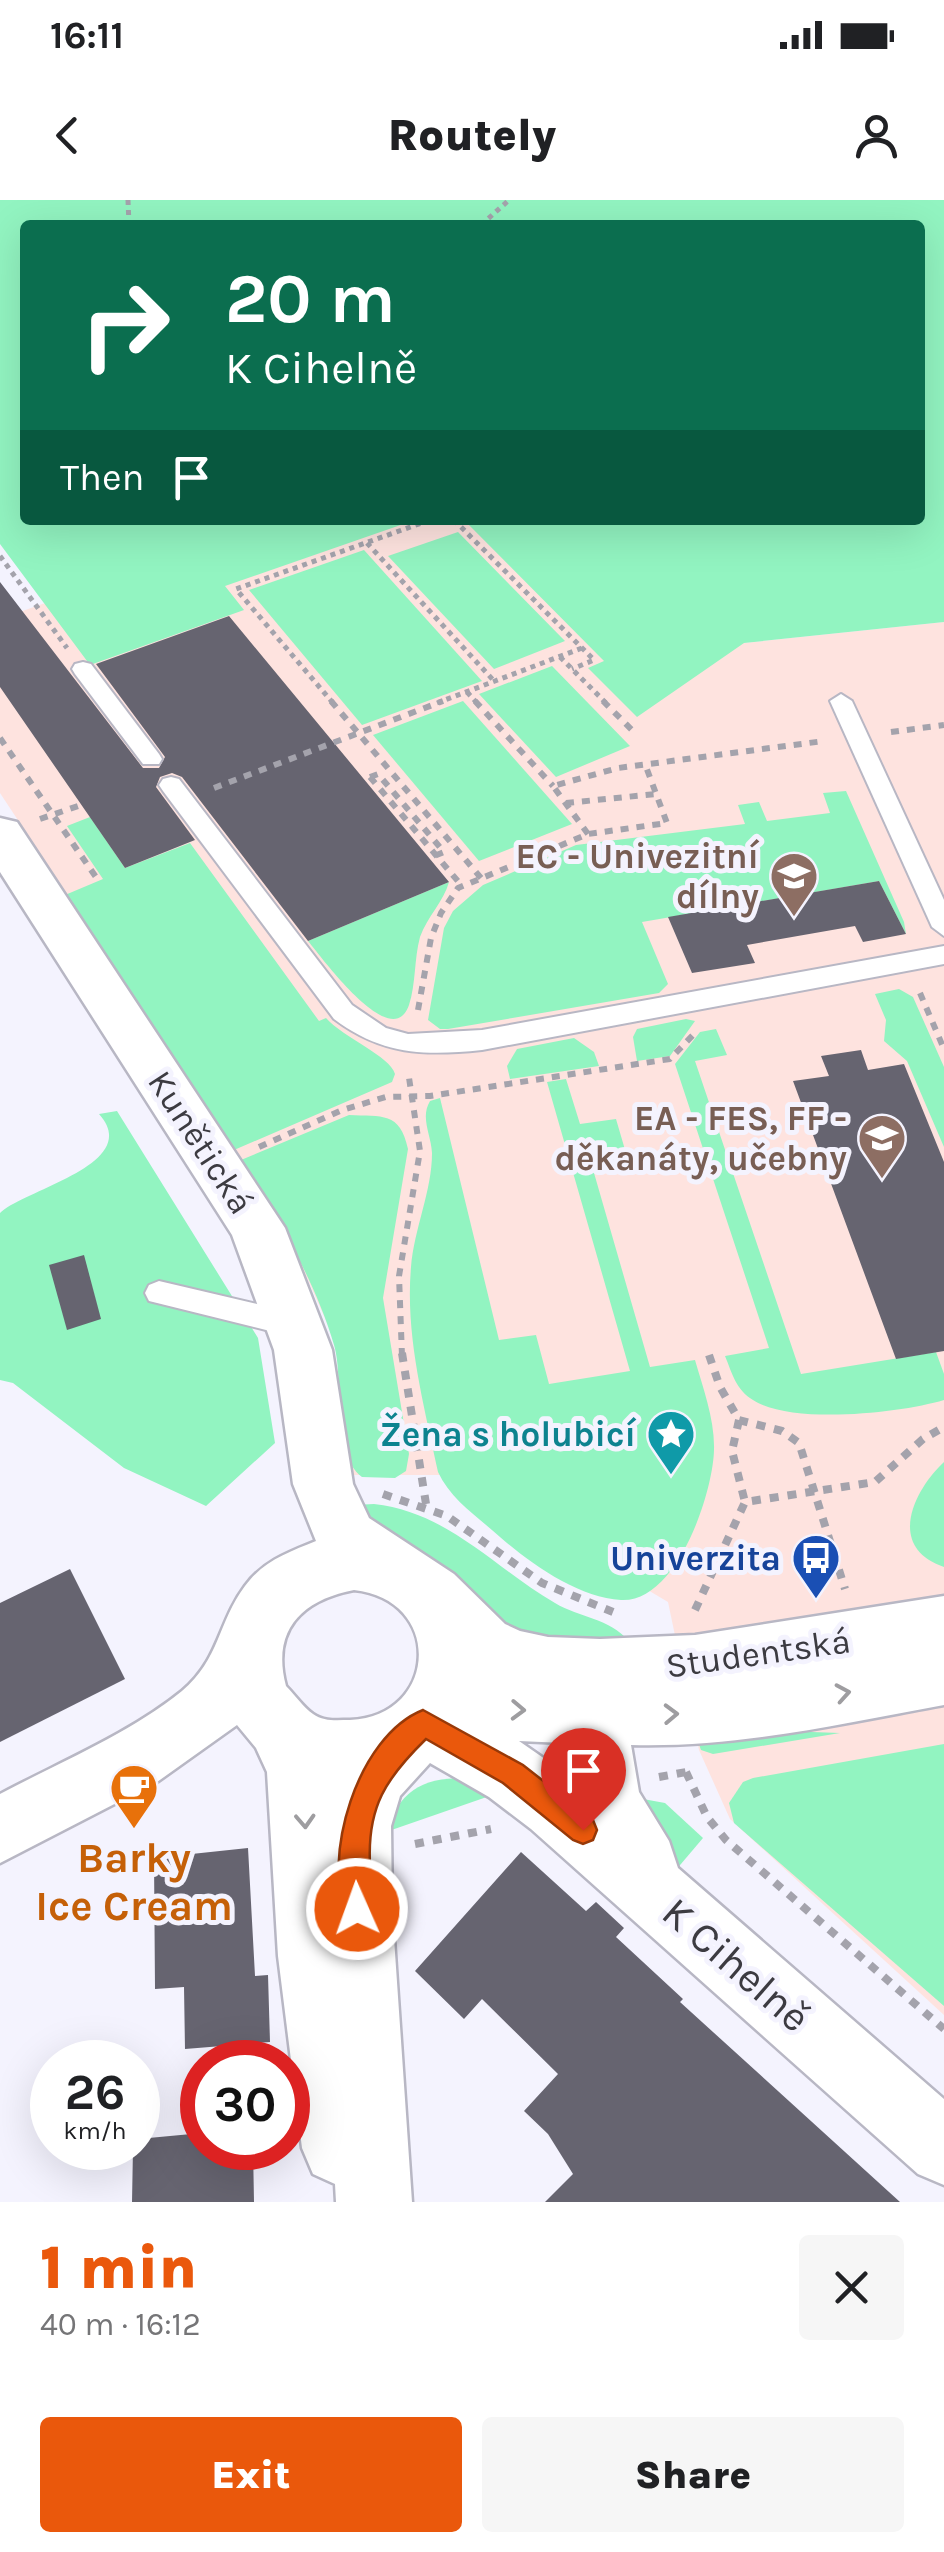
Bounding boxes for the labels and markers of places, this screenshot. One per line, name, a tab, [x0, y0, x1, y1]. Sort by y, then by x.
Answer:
place label: EC - Univezitní dílny	[515, 836, 760, 918]
school or university icon: EC - Univezitní dílny	[768, 850, 820, 918]
place label: EA - FES, FF - děkanáty, učebny	[554, 1098, 847, 1180]
school or university icon: EA - FES, FF - děkanáty, učebny	[856, 1112, 908, 1180]
place icon: Žena s holubicí	[645, 1408, 697, 1476]
place label: Žena s holubicí	[380, 1412, 637, 1455]
bus stop icon: Univerzita	[790, 1532, 842, 1600]
place label: Univerzita	[610, 1538, 781, 1579]
pin	[541, 1728, 626, 1831]
cafe icon: Barky Ice Cream	[108, 1762, 160, 1830]
place label: Barky Ice Cream	[35, 1833, 233, 1931]

